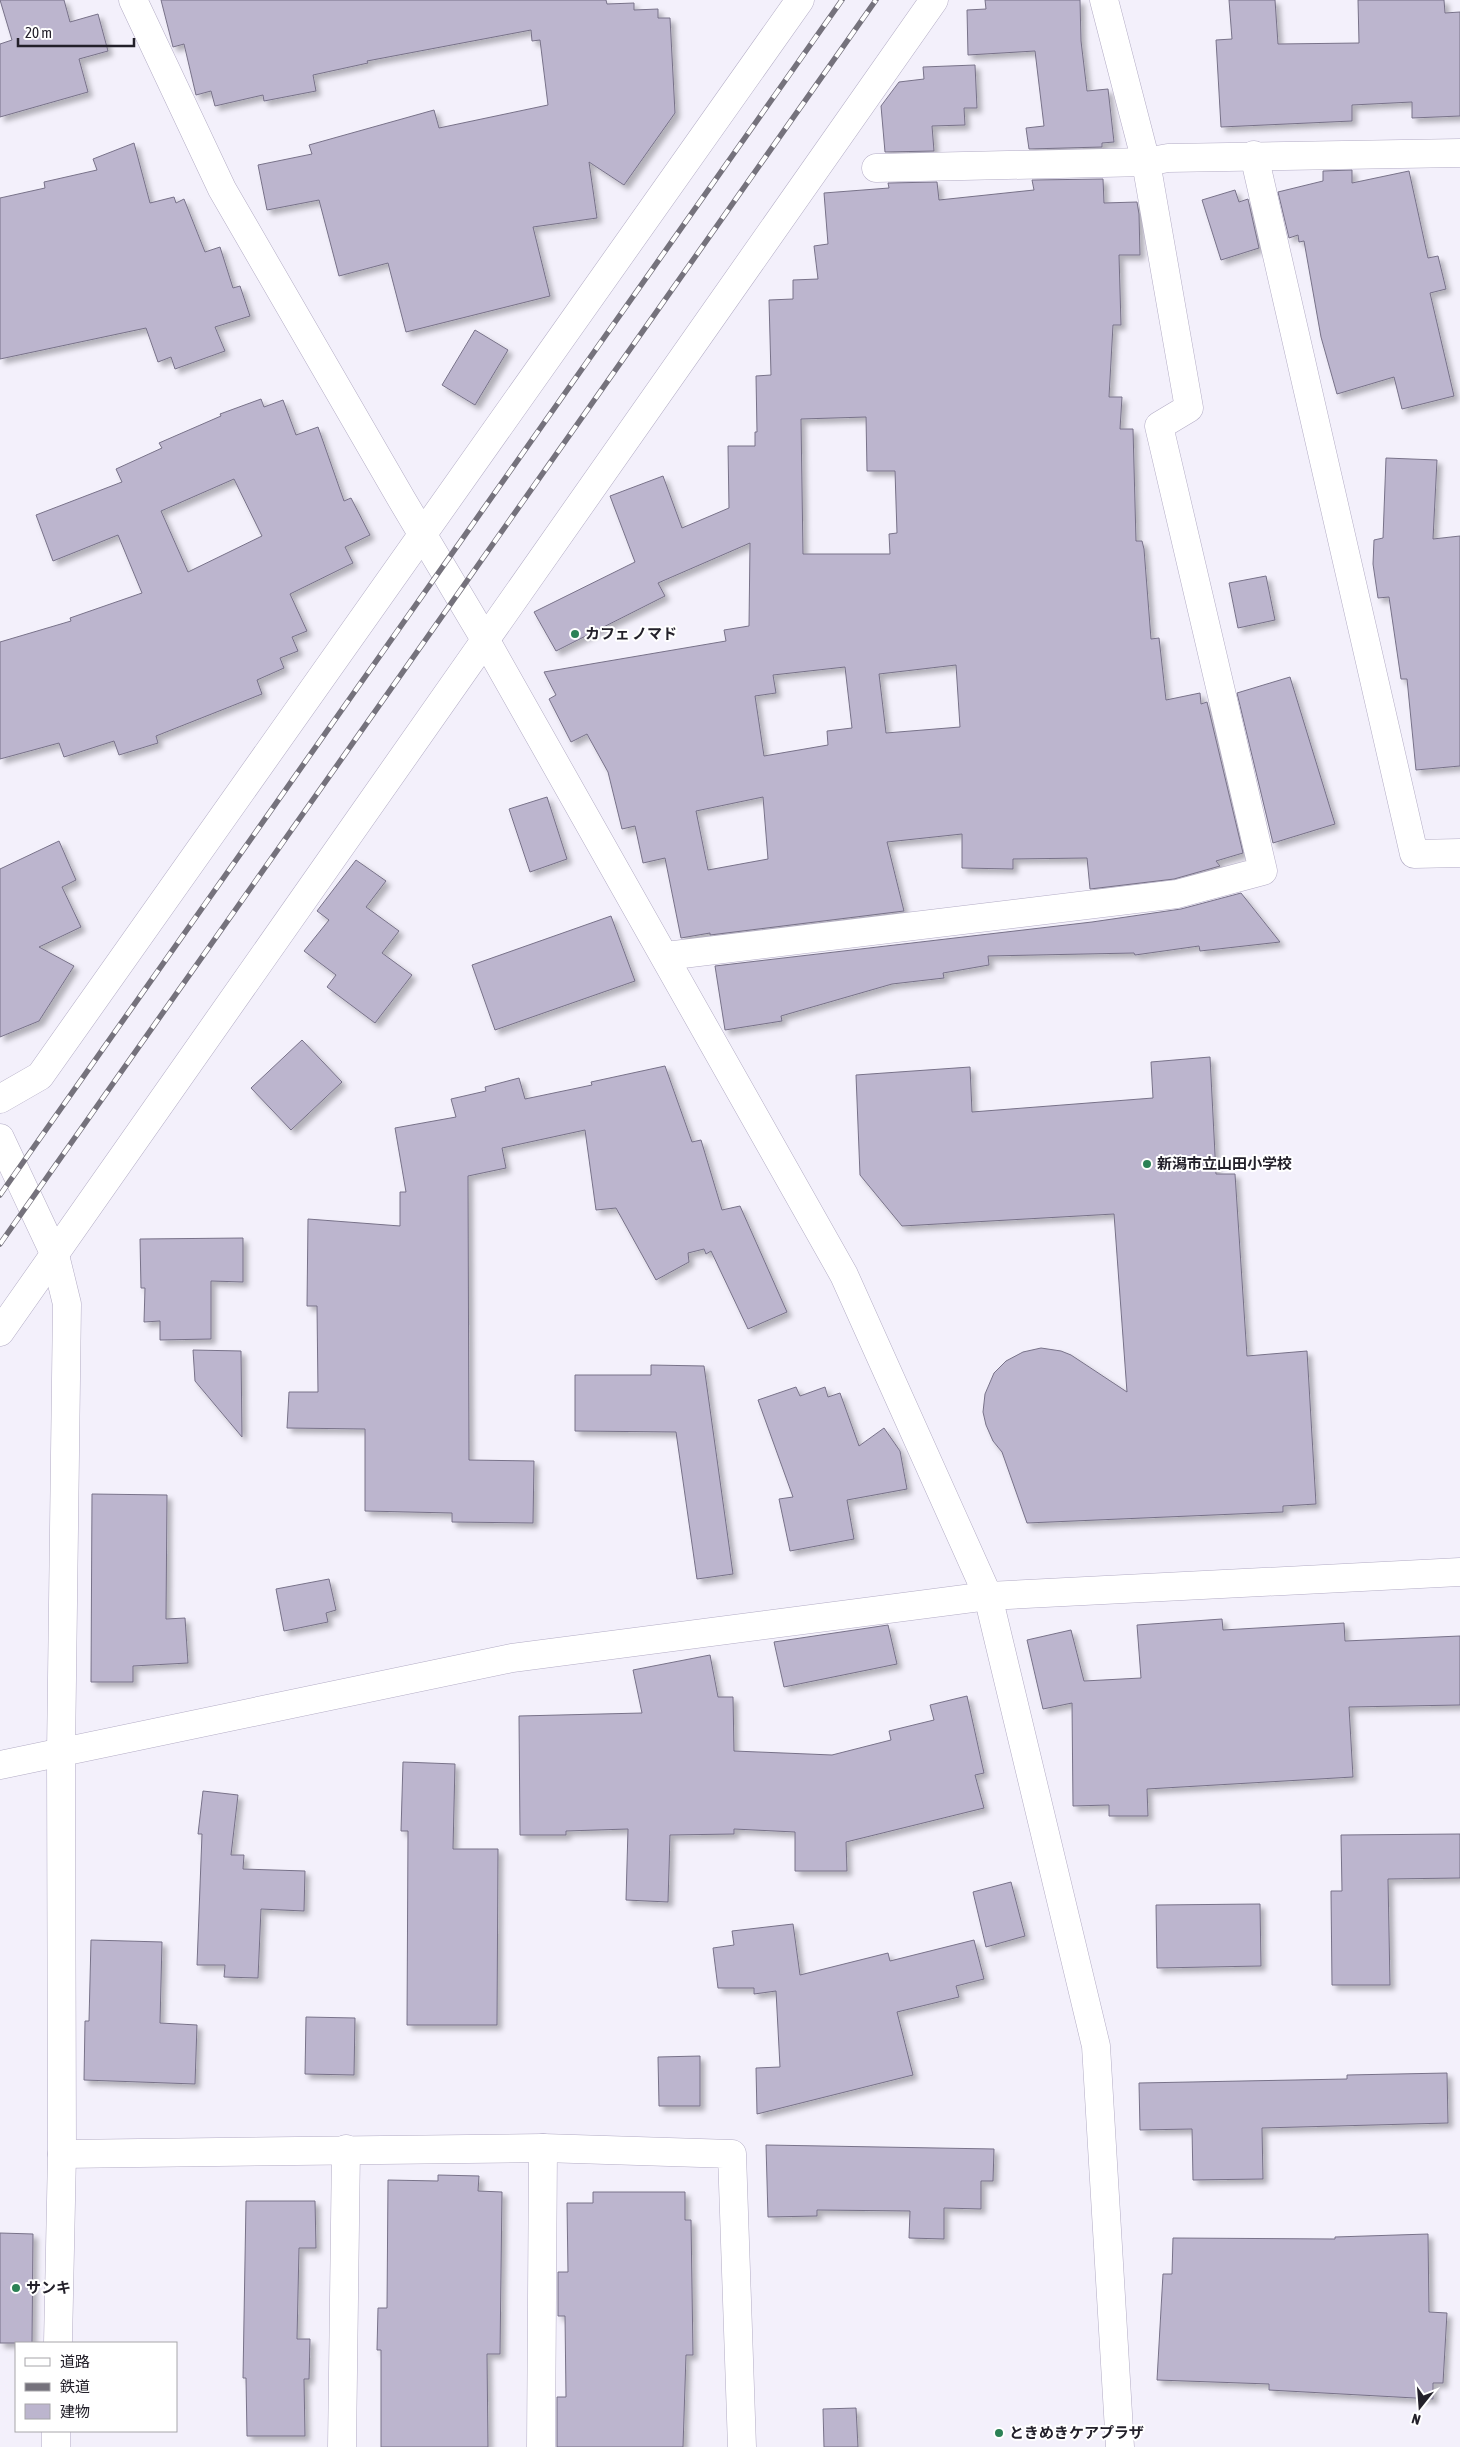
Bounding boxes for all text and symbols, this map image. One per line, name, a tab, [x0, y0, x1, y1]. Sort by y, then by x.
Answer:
scale bar	[18, 15, 134, 47]
text: 20 m	[25, 24, 52, 41]
place label: カフェ ノマド	[585, 625, 677, 642]
marker: カフェ ノマド	[569, 628, 581, 640]
place label: 新潟市立山田小学校	[1157, 1155, 1292, 1172]
marker: 新潟市立山田小学校	[1141, 1158, 1153, 1170]
place label: サンキ	[26, 2279, 71, 2296]
marker: サンキ	[10, 2282, 22, 2294]
legend	[15, 2342, 178, 2432]
text: 道路	[60, 2353, 90, 2370]
text: 鉄道	[60, 2378, 90, 2395]
north arrow	[1395, 2382, 1445, 2432]
text: 建物	[60, 2403, 90, 2420]
text: N	[1410, 2411, 1422, 2428]
place label: ときめきケアプラザ	[1009, 2424, 1144, 2441]
marker: ときめきケアプラザ	[993, 2427, 1005, 2439]

